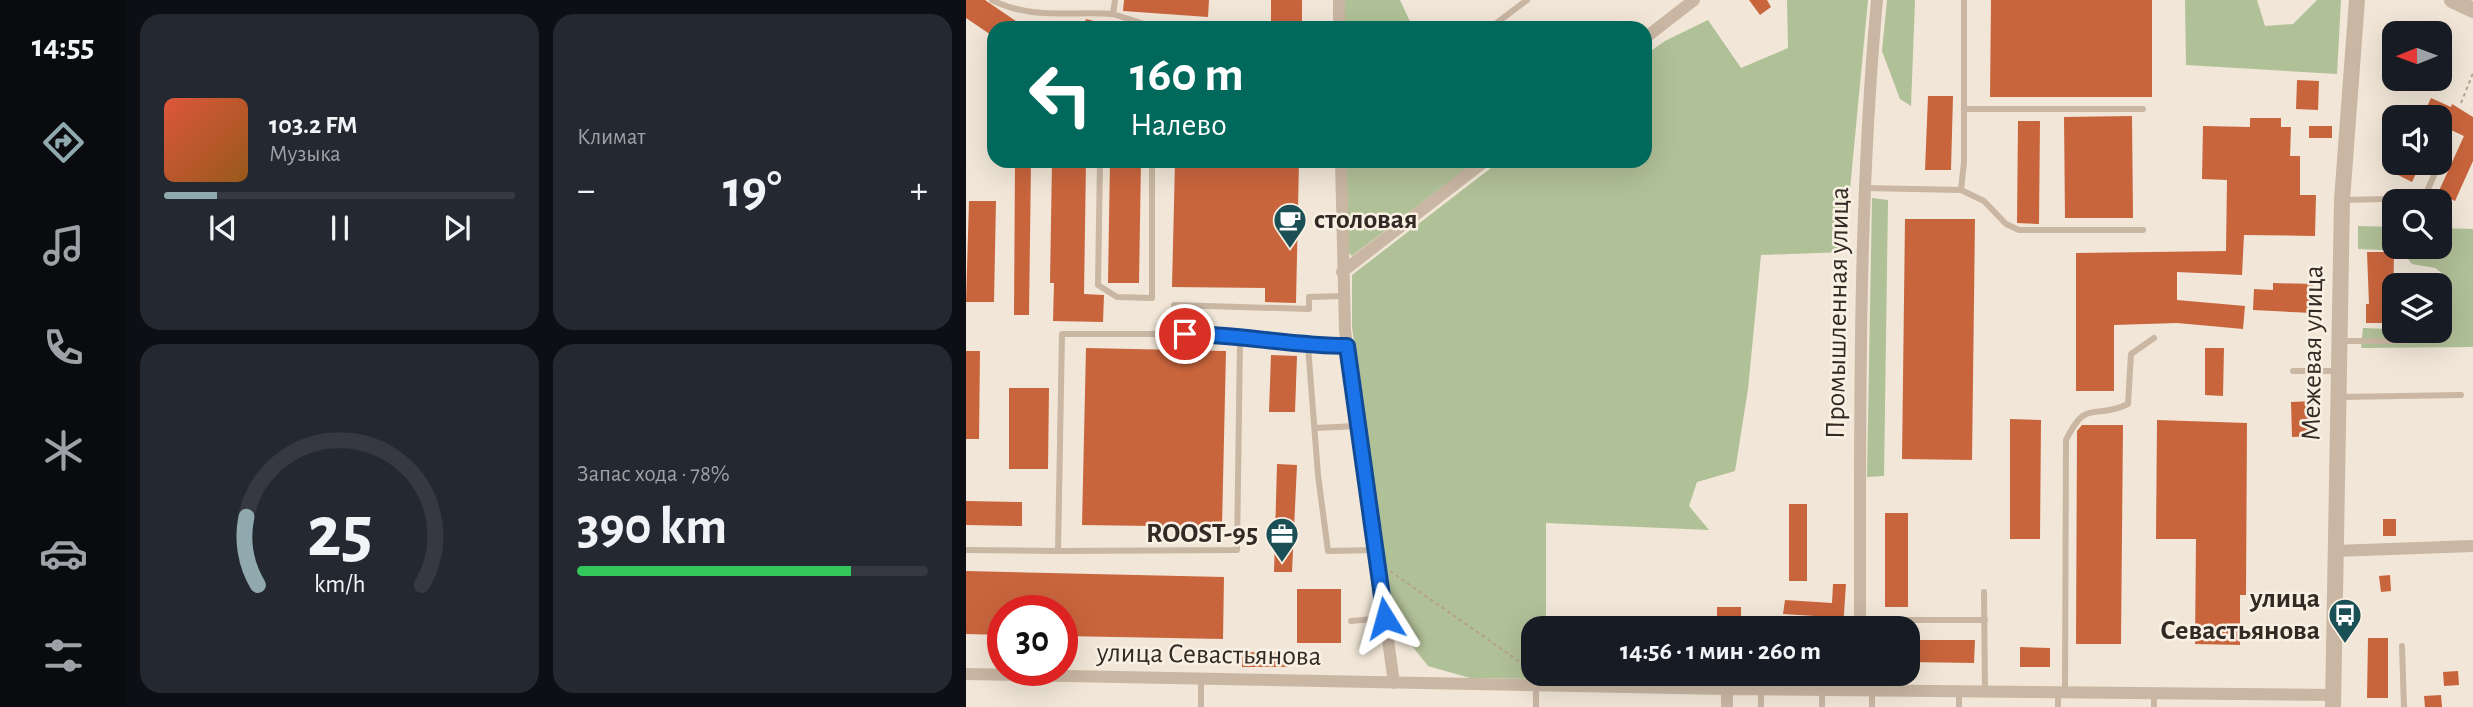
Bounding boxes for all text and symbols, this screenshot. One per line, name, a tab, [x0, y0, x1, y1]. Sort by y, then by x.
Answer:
north arrow	[2382, 21, 2452, 91]
map controls	[2382, 21, 2452, 343]
text: 14:55	[32, 30, 94, 62]
icon: left	[1015, 49, 1106, 140]
text: 160 m	[1130, 51, 1244, 100]
button: sound	[2382, 105, 2452, 175]
text: Налево	[1130, 109, 1227, 141]
text: 103.2 FM	[269, 112, 358, 138]
icon: directions	[39, 118, 88, 167]
text: Климат	[577, 126, 646, 149]
text: Музыка	[269, 143, 341, 166]
text: 19°	[723, 164, 782, 216]
text: −	[577, 172, 595, 210]
text: +	[910, 172, 928, 210]
street label: Промышленная улица	[1822, 186, 1854, 439]
button: search	[2382, 189, 2452, 259]
cafe icon: столовая	[1271, 201, 1309, 250]
place label: столовая	[1314, 206, 1418, 234]
icon: previous	[204, 209, 242, 247]
icon: pause	[321, 209, 359, 247]
icon: next	[438, 209, 476, 247]
icon: music	[39, 221, 88, 270]
street label: Межевая улица	[2297, 265, 2329, 441]
button: layers	[2382, 273, 2452, 343]
pin	[1155, 304, 1215, 364]
icon: arrive	[1166, 315, 1204, 353]
icon: phone	[39, 323, 88, 372]
icon: climate	[39, 426, 88, 475]
text: Запас хода · 78%	[577, 463, 730, 486]
text: 25	[307, 497, 372, 570]
text: 390 km	[577, 501, 727, 553]
office icon: ROOST-95	[1263, 515, 1301, 564]
place label: ROOST-95	[1146, 520, 1258, 548]
icon: car	[39, 529, 88, 578]
text: km/h	[314, 571, 365, 596]
position arrow	[1348, 581, 1422, 655]
place label: улица Севастьянова	[2160, 585, 2320, 645]
speed limit sign: 30	[987, 595, 1078, 686]
bus stop icon: улица Севастьянова	[2326, 596, 2364, 645]
icon: filters	[39, 631, 88, 680]
text: 14:56 · 1 мин · 260 m	[1620, 638, 1821, 664]
street label: улица Севастьянова	[1095, 639, 1322, 671]

